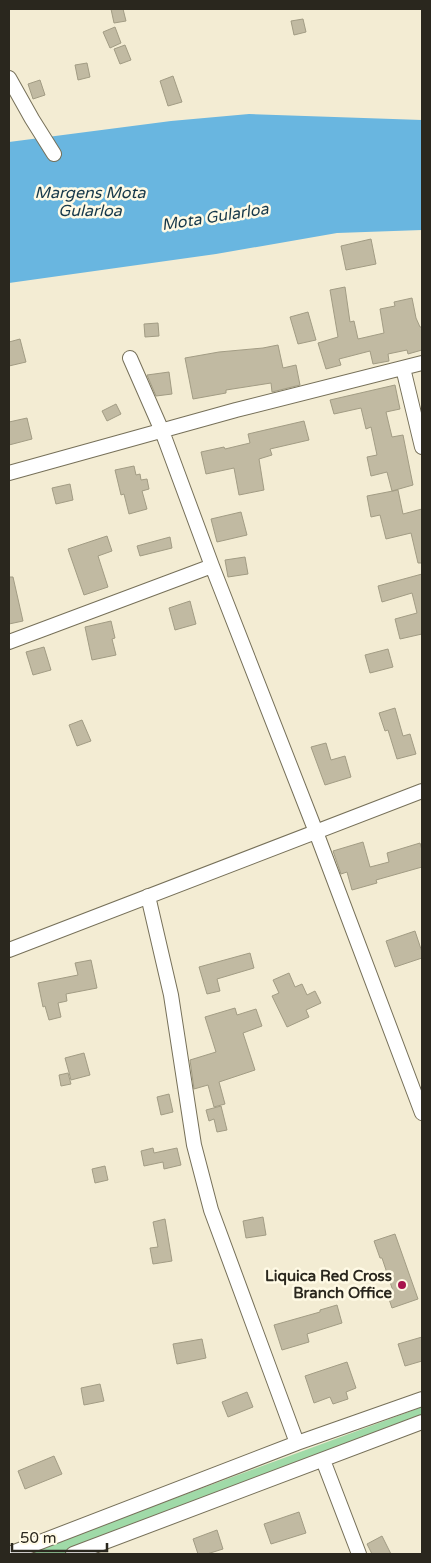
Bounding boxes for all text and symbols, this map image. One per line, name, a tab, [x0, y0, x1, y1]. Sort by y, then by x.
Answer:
water label: Margens Mota Gularloa	[34, 183, 147, 221]
water label: Mota Gularloa	[160, 199, 271, 235]
place label: Liquica Red Cross Branch Office	[265, 1267, 393, 1302]
marker: Liquica Red Cross Branch Office	[396, 1279, 408, 1291]
scale bar	[12, 1520, 108, 1552]
text: 50 m	[20, 1529, 57, 1547]

